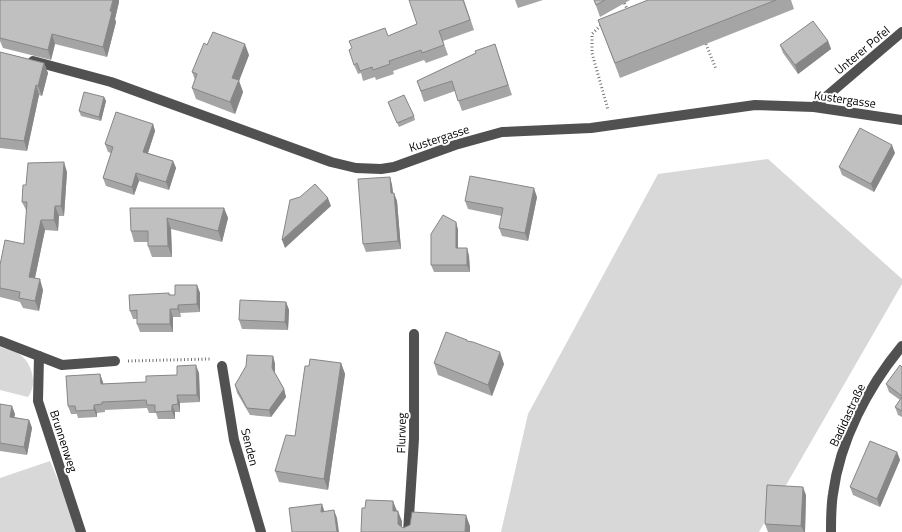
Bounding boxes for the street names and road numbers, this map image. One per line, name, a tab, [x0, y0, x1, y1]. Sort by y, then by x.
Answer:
street label: Unterer Pofel	[830, 21, 894, 79]
street label: Kustergasse	[813, 85, 877, 113]
street label: Kustergasse	[406, 119, 472, 157]
street label: Badidastraße	[824, 380, 870, 450]
street label: Brunnenweg	[45, 407, 83, 475]
street label: Flurweg	[391, 412, 411, 454]
street label: Senden	[236, 426, 264, 468]

